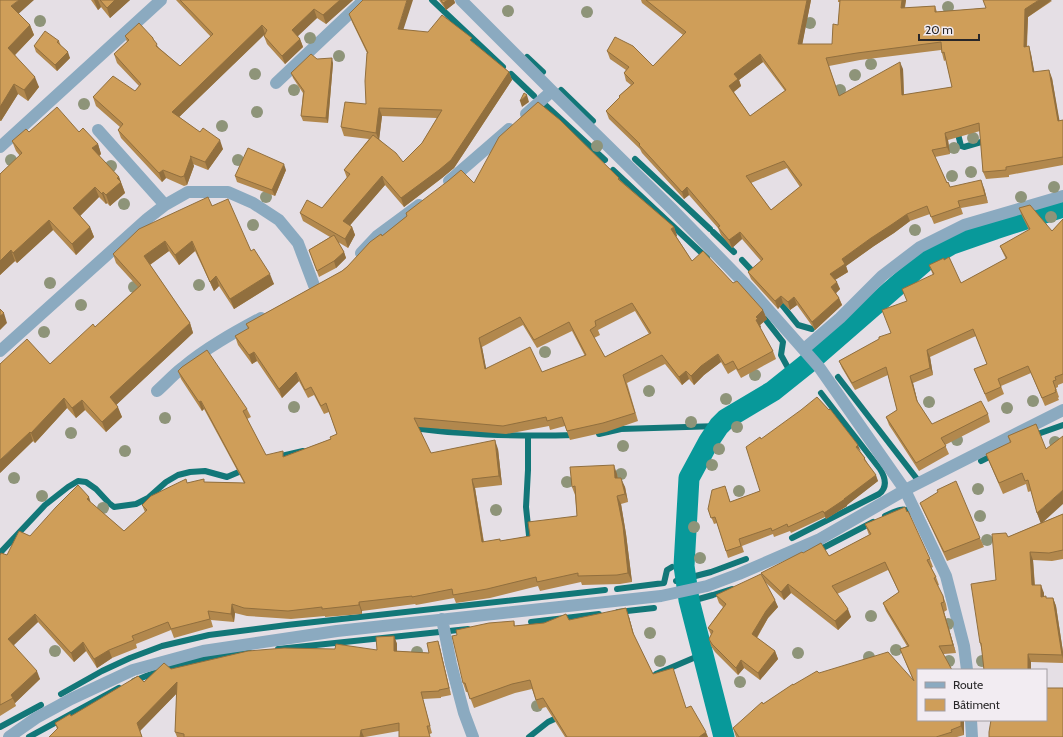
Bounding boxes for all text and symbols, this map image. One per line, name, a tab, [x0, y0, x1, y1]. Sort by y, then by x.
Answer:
scale bar	[919, 16, 979, 42]
text: 20 m	[925, 22, 953, 37]
legend	[917, 669, 1047, 721]
text: Route	[953, 677, 983, 692]
text: Bâtiment	[953, 697, 1000, 712]

